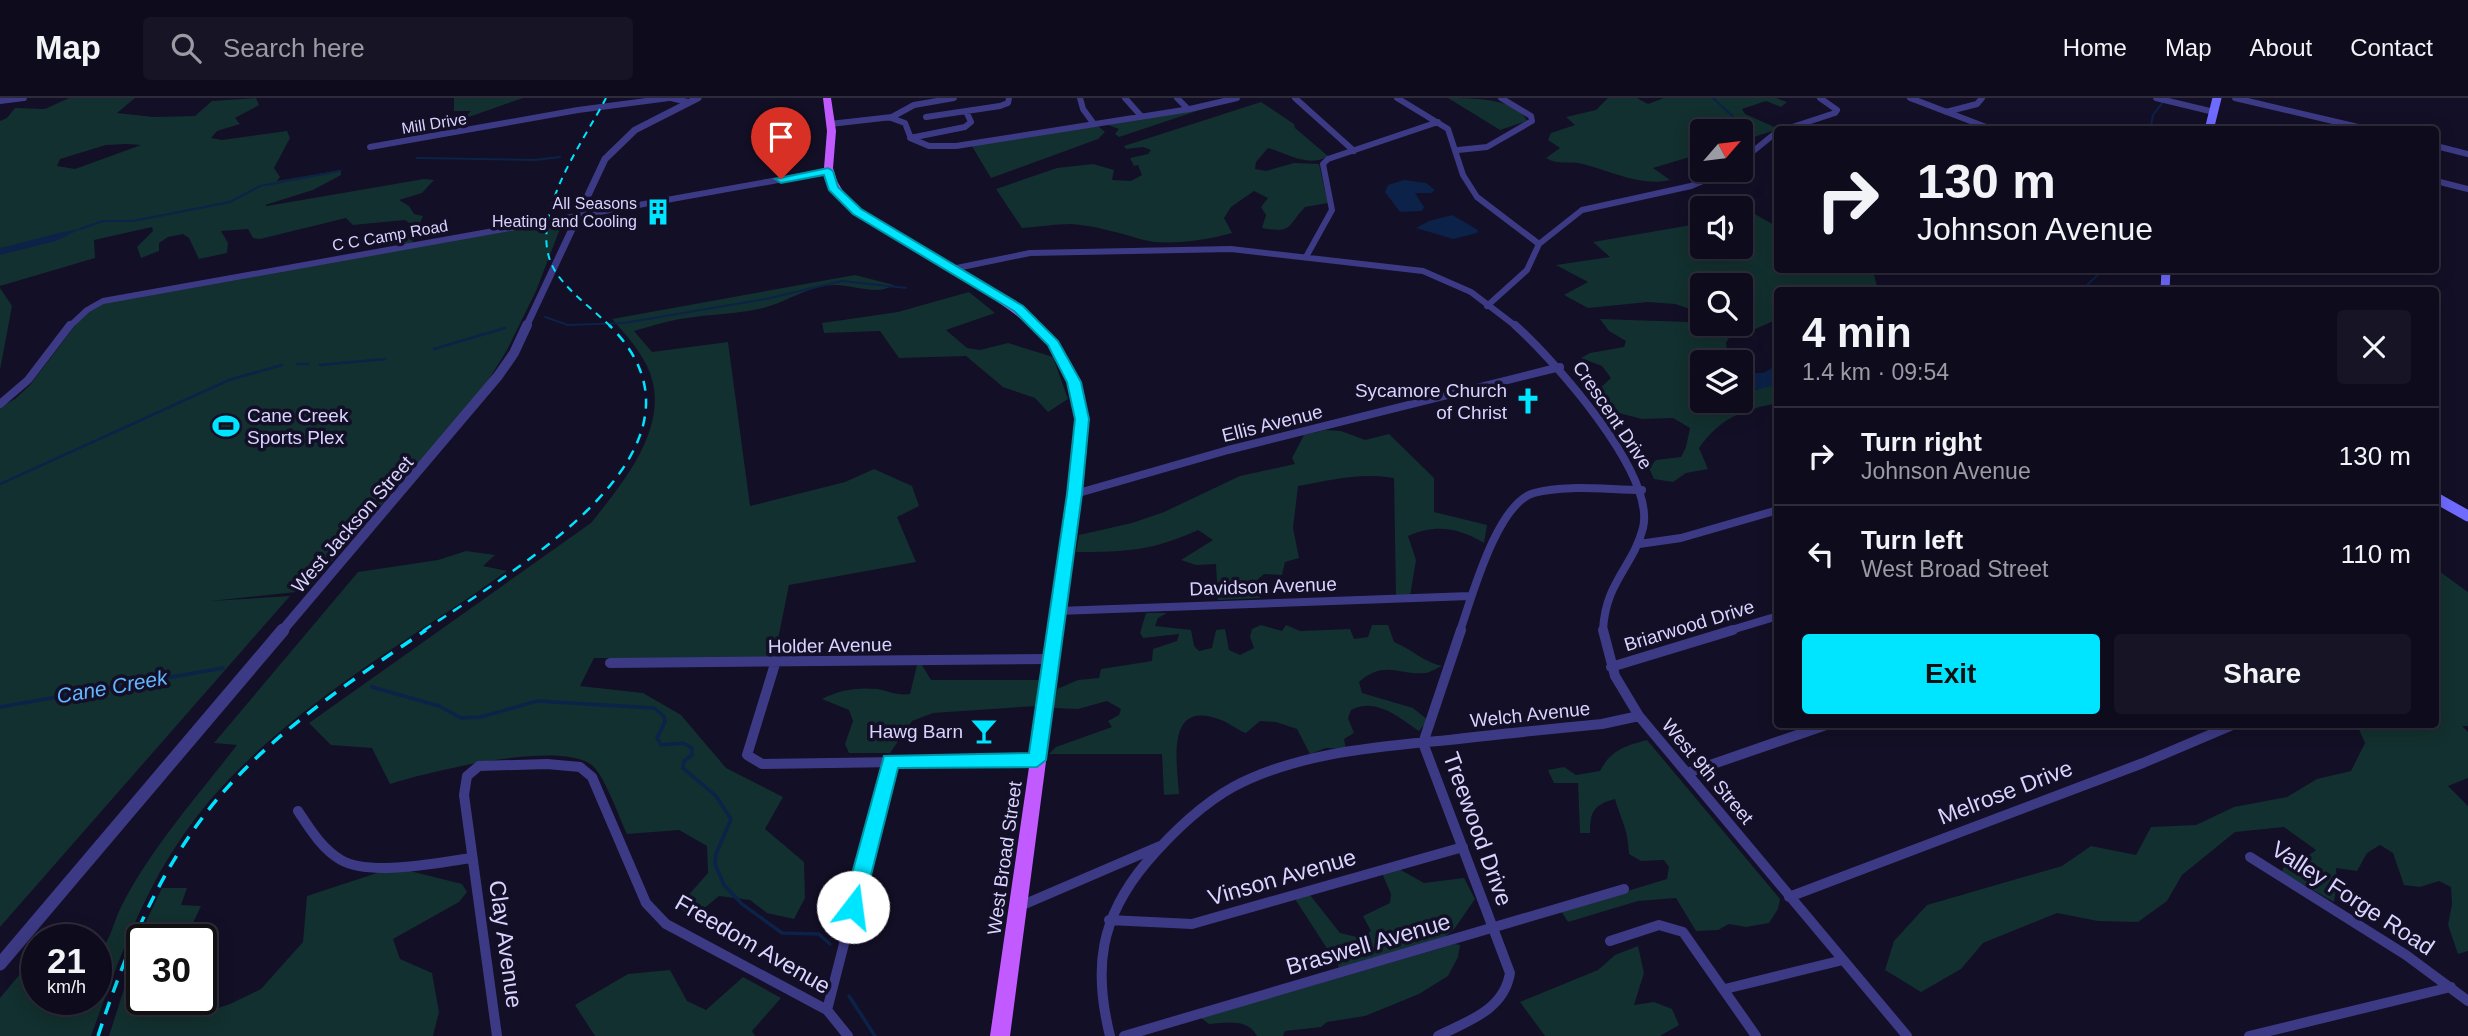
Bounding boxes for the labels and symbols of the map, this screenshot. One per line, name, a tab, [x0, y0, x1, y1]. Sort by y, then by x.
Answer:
pin	[751, 107, 811, 179]
street label: Mill Drive	[400, 110, 468, 137]
north arrow	[1690, 119, 1754, 182]
place label: All Seasons Heating and Cooling	[492, 195, 637, 230]
building icon: All Seasons Heating and Cooling	[643, 197, 673, 227]
street label: C C Camp Road	[331, 217, 449, 254]
street label: Crescent Drive	[1569, 357, 1656, 473]
place label: Sycamore Church of Christ	[1355, 380, 1508, 423]
church icon: Sycamore Church of Christ	[1513, 386, 1543, 416]
street label: Ellis Avenue	[1220, 401, 1325, 446]
place label: Cane Creek Sports Plex	[247, 405, 349, 448]
sports icon: Cane Creek Sports Plex	[211, 411, 241, 441]
street label: West Jackson Street	[287, 451, 418, 597]
street label: Davidson Avenue	[1189, 573, 1337, 600]
street label: Briarwood Drive	[1621, 596, 1757, 655]
street label: Holder Avenue	[768, 634, 892, 657]
water label: Cane Creek	[55, 665, 171, 708]
street label: Welch Avenue	[1469, 698, 1591, 731]
street label: West 9th Street	[1658, 715, 1758, 829]
bar icon: Hawg Barn	[969, 716, 999, 746]
place label: Hawg Barn	[869, 721, 963, 742]
street label: Treewood Drive	[1438, 749, 1518, 909]
street label: Melrose Drive	[1934, 754, 2076, 830]
street label: West Broad Street	[983, 779, 1026, 936]
street label: Valley Forge Road	[2267, 836, 2439, 960]
street label: Vinson Avenue	[1205, 843, 1359, 911]
position arrow	[816, 870, 890, 944]
street label: Clay Avenue	[484, 878, 528, 1010]
street label: Freedom Avenue	[671, 889, 835, 999]
street label: Braswell Avenue	[1283, 908, 1453, 980]
speed limit sign: 30	[126, 924, 217, 1015]

